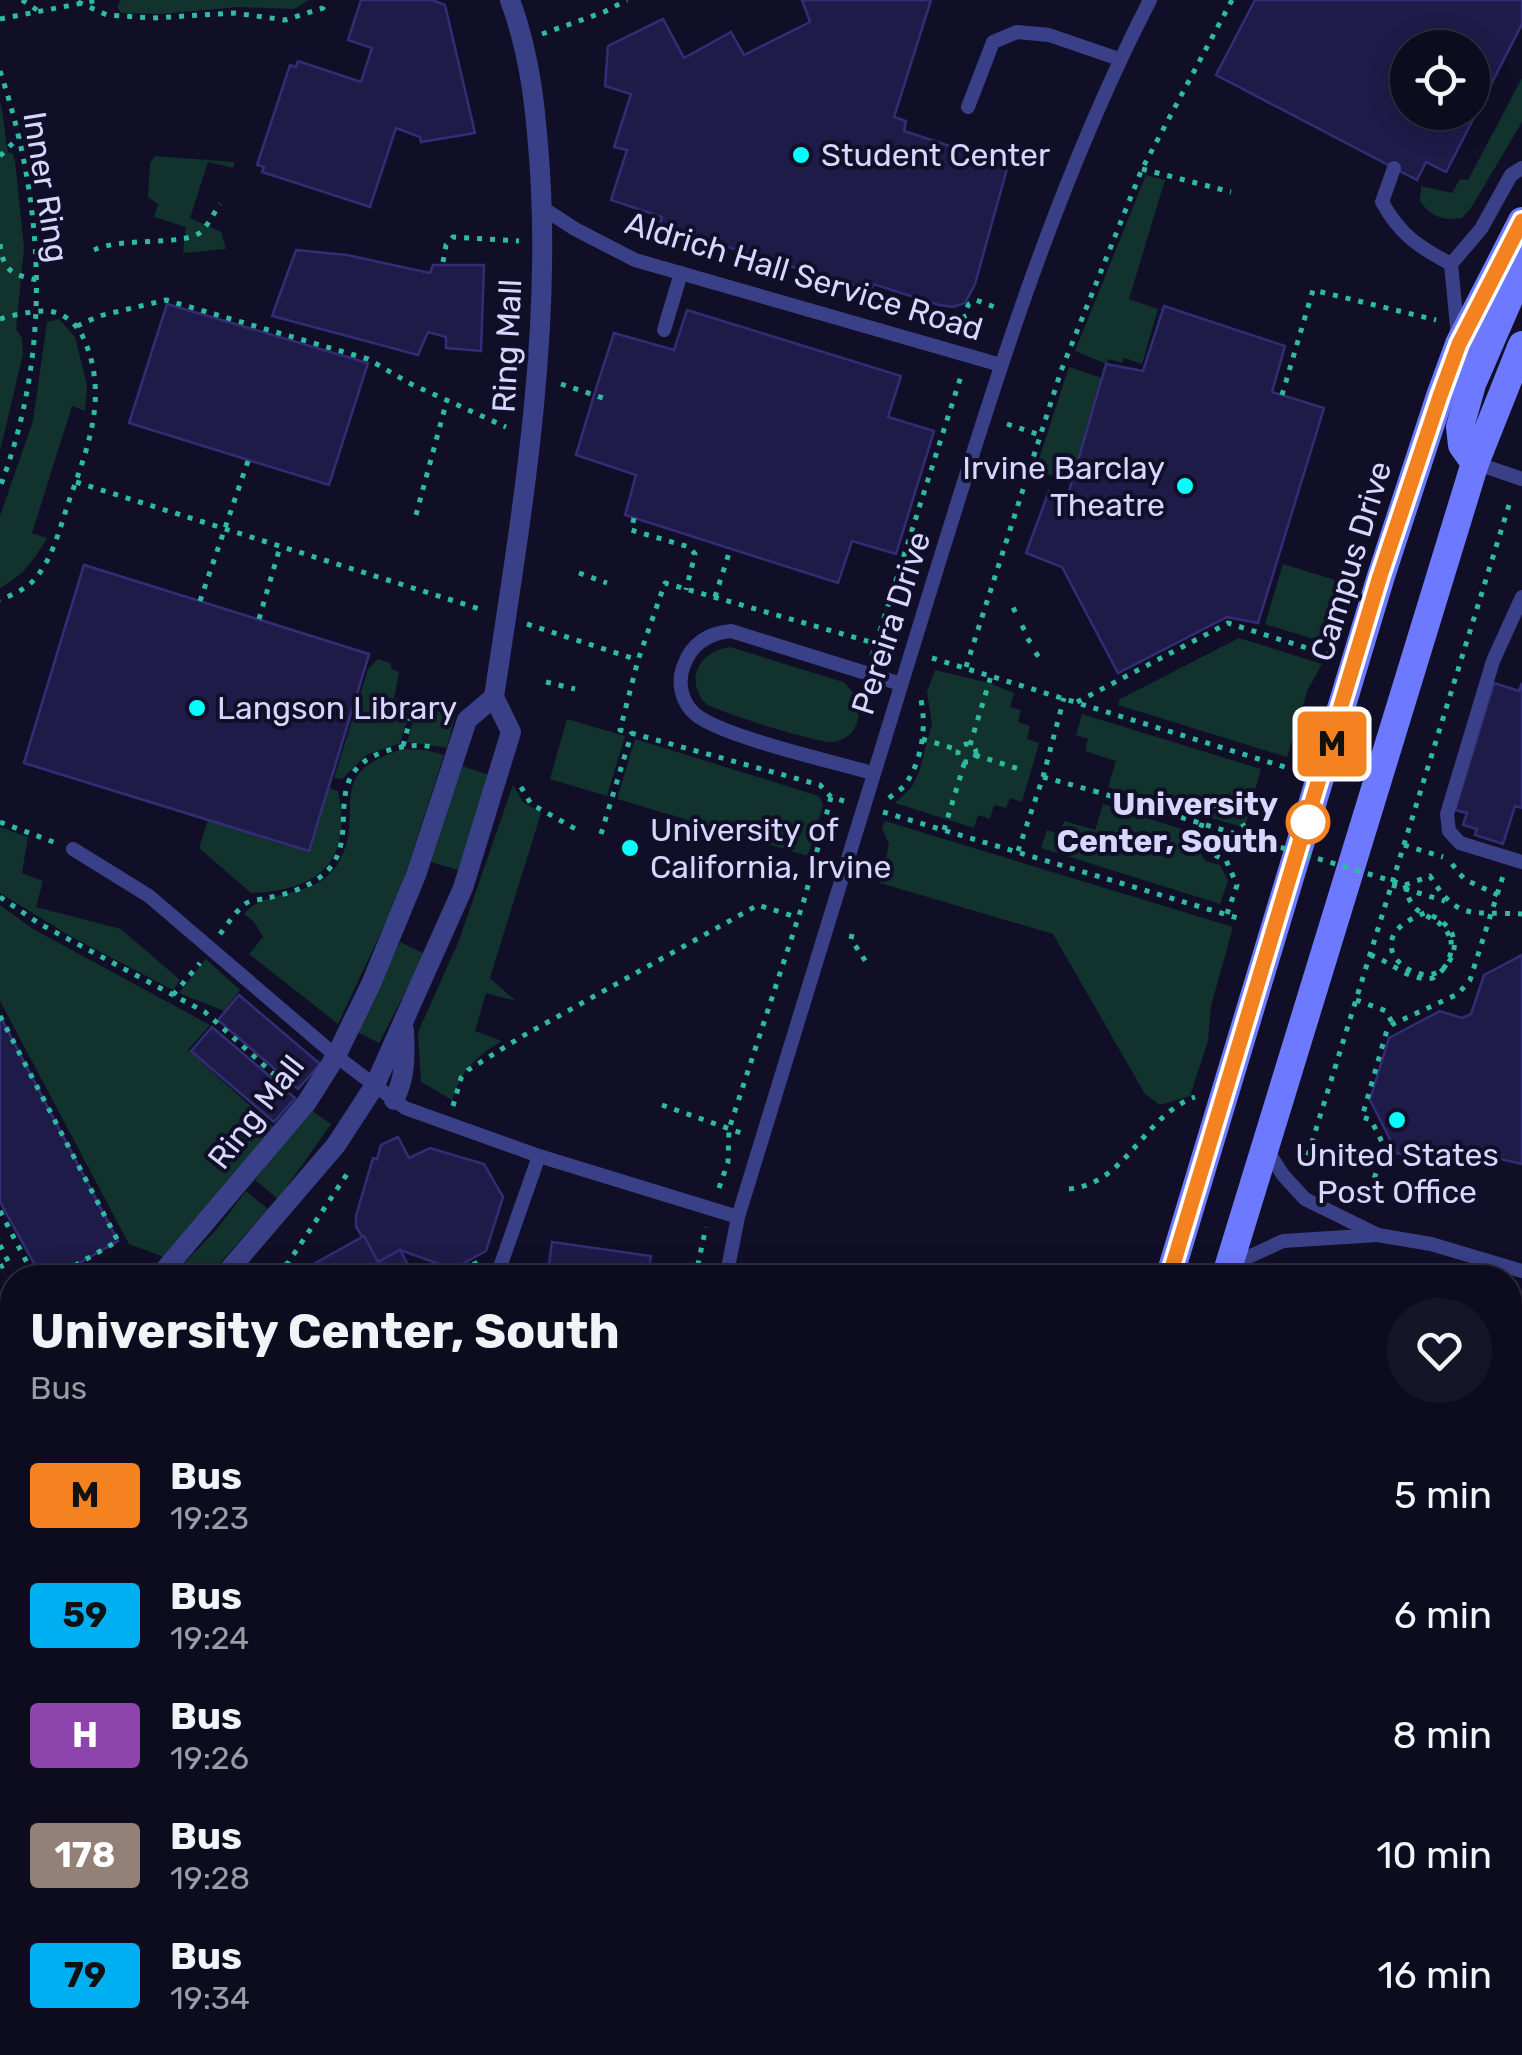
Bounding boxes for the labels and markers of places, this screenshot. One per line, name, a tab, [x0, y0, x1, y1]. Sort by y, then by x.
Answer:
place label: Student Center	[821, 136, 1050, 174]
marker: Student Center	[790, 144, 812, 166]
place label: Irvine Barclay Theatre	[962, 449, 1165, 524]
marker: Irvine Barclay Theatre	[1174, 475, 1196, 497]
place label: Langson Library	[217, 689, 457, 727]
marker: Langson Library	[186, 697, 208, 719]
place label: University Center, South	[1057, 785, 1278, 860]
marker: University Center, South	[1287, 801, 1329, 843]
place label: University of California, Irvine	[650, 811, 891, 886]
marker: University of California, Irvine	[619, 837, 641, 859]
marker: United States Post Office	[1386, 1109, 1408, 1131]
place label: United States Post Office	[1295, 1136, 1499, 1211]

